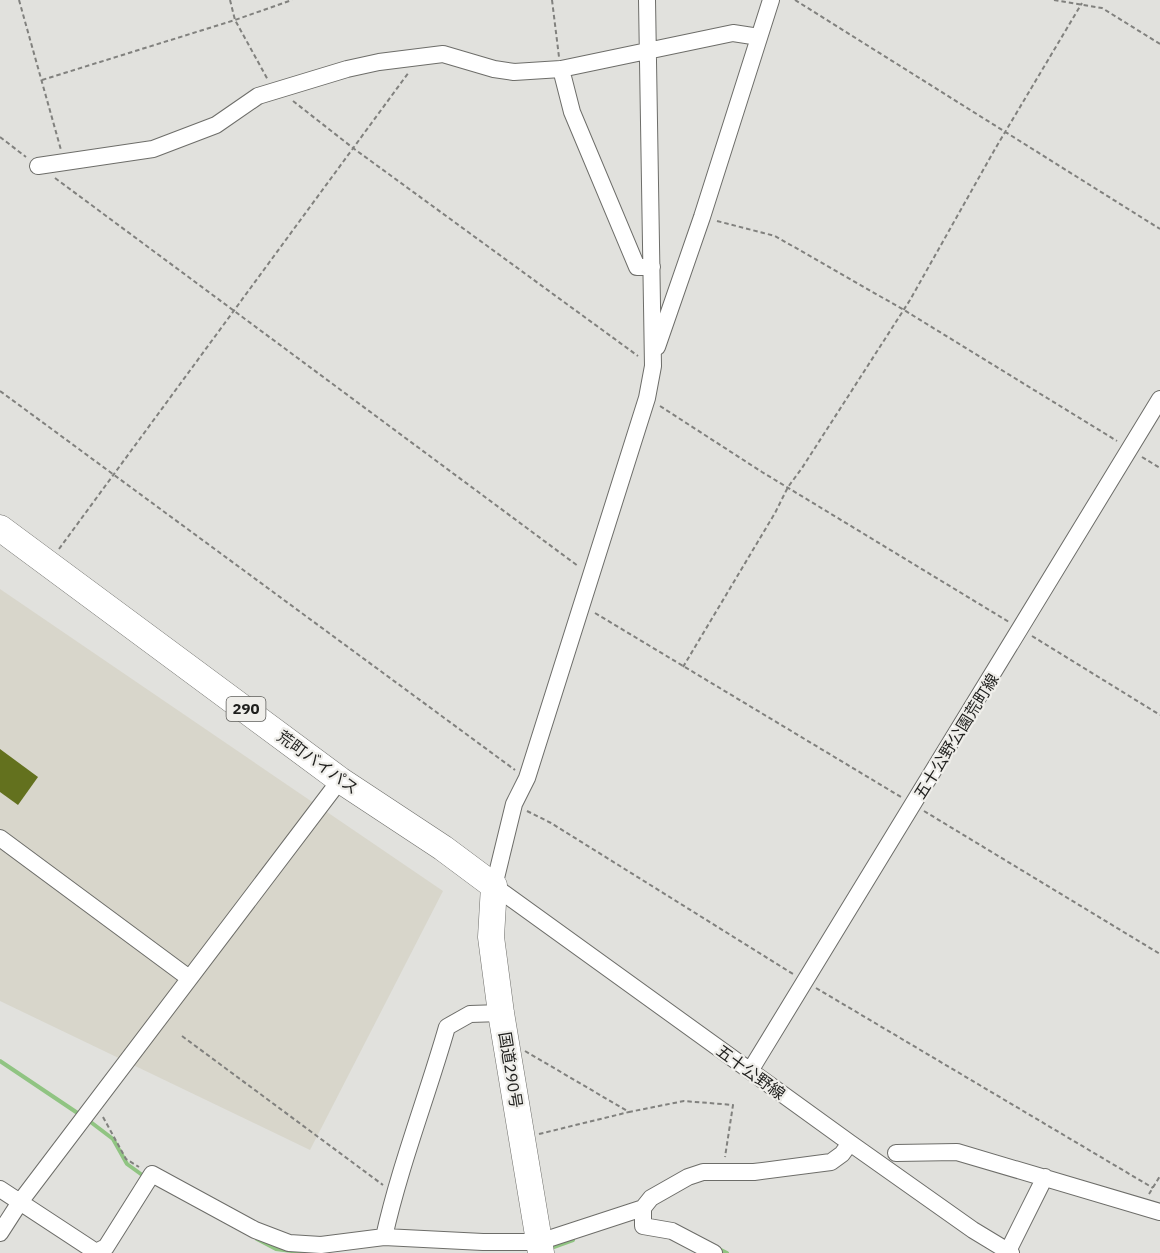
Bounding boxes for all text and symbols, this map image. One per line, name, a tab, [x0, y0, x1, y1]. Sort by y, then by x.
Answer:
street label: 五十公野公園荒町線	[909, 670, 1003, 802]
road number: 290	[226, 697, 266, 721]
street label: 荒町バイパス	[273, 726, 363, 798]
street label: 国道290号	[495, 1031, 527, 1109]
street label: 五十公野線	[713, 1040, 789, 1104]

